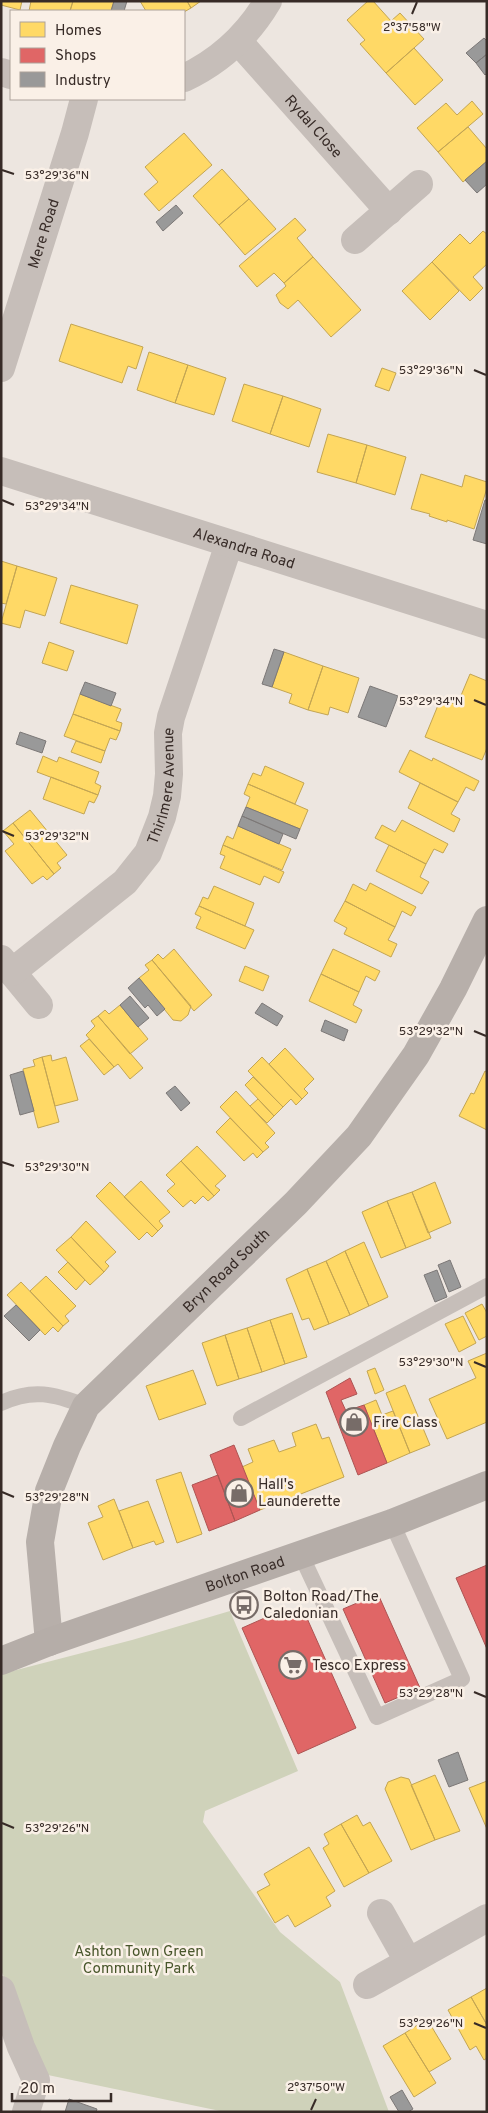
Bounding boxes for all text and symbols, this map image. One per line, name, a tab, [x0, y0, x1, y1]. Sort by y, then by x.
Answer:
legend	[10, 10, 185, 100]
text: 2°37'58"W	[383, 20, 441, 36]
text: Homes	[55, 22, 102, 41]
text: Shops	[55, 47, 96, 66]
text: Industry	[55, 72, 111, 91]
street label: Rydal Close	[279, 92, 346, 163]
text: 53°29'36"N	[25, 168, 89, 184]
street label: Mere Road	[25, 197, 65, 271]
text: 53°29'36"N	[399, 363, 463, 379]
text: 53°29'34"N	[25, 499, 89, 515]
street label: Alexandra Road	[190, 524, 297, 575]
text: 53°29'34"N	[399, 694, 463, 710]
street label: Thirlmere Avenue	[144, 726, 180, 847]
text: 53°29'32"N	[25, 829, 89, 845]
text: 53°29'32"N	[399, 1024, 463, 1040]
text: 53°29'30"N	[25, 1160, 89, 1176]
street label: Bryn Road South	[180, 1225, 275, 1318]
text: 53°29'30"N	[399, 1355, 463, 1371]
shop icon: Fire Class	[339, 1407, 369, 1437]
place label: Fire Class	[373, 1414, 438, 1433]
place label: Hall's Launderette	[258, 1476, 341, 1512]
shop icon: Hall's Launderette	[224, 1478, 254, 1508]
text: 53°29'28"N	[25, 1490, 89, 1506]
street label: Bolton Road	[203, 1553, 288, 1598]
place label: Bolton Road/The Caledonian	[263, 1588, 379, 1624]
bus stop icon: Bolton Road/The Caledonian	[229, 1590, 259, 1620]
supermarket icon: Tesco Express	[278, 1650, 308, 1680]
place label: Tesco Express	[312, 1657, 406, 1676]
text: 53°29'28"N	[399, 1686, 463, 1702]
text: 53°29'26"N	[25, 1821, 89, 1837]
park label: Ashton Town Green Community Park	[74, 1943, 204, 1979]
text: 53°29'26"N	[399, 2016, 463, 2032]
scale bar	[12, 2070, 111, 2102]
text: 20 m	[20, 2080, 55, 2099]
text: 2°37'50"W	[287, 2080, 345, 2096]

